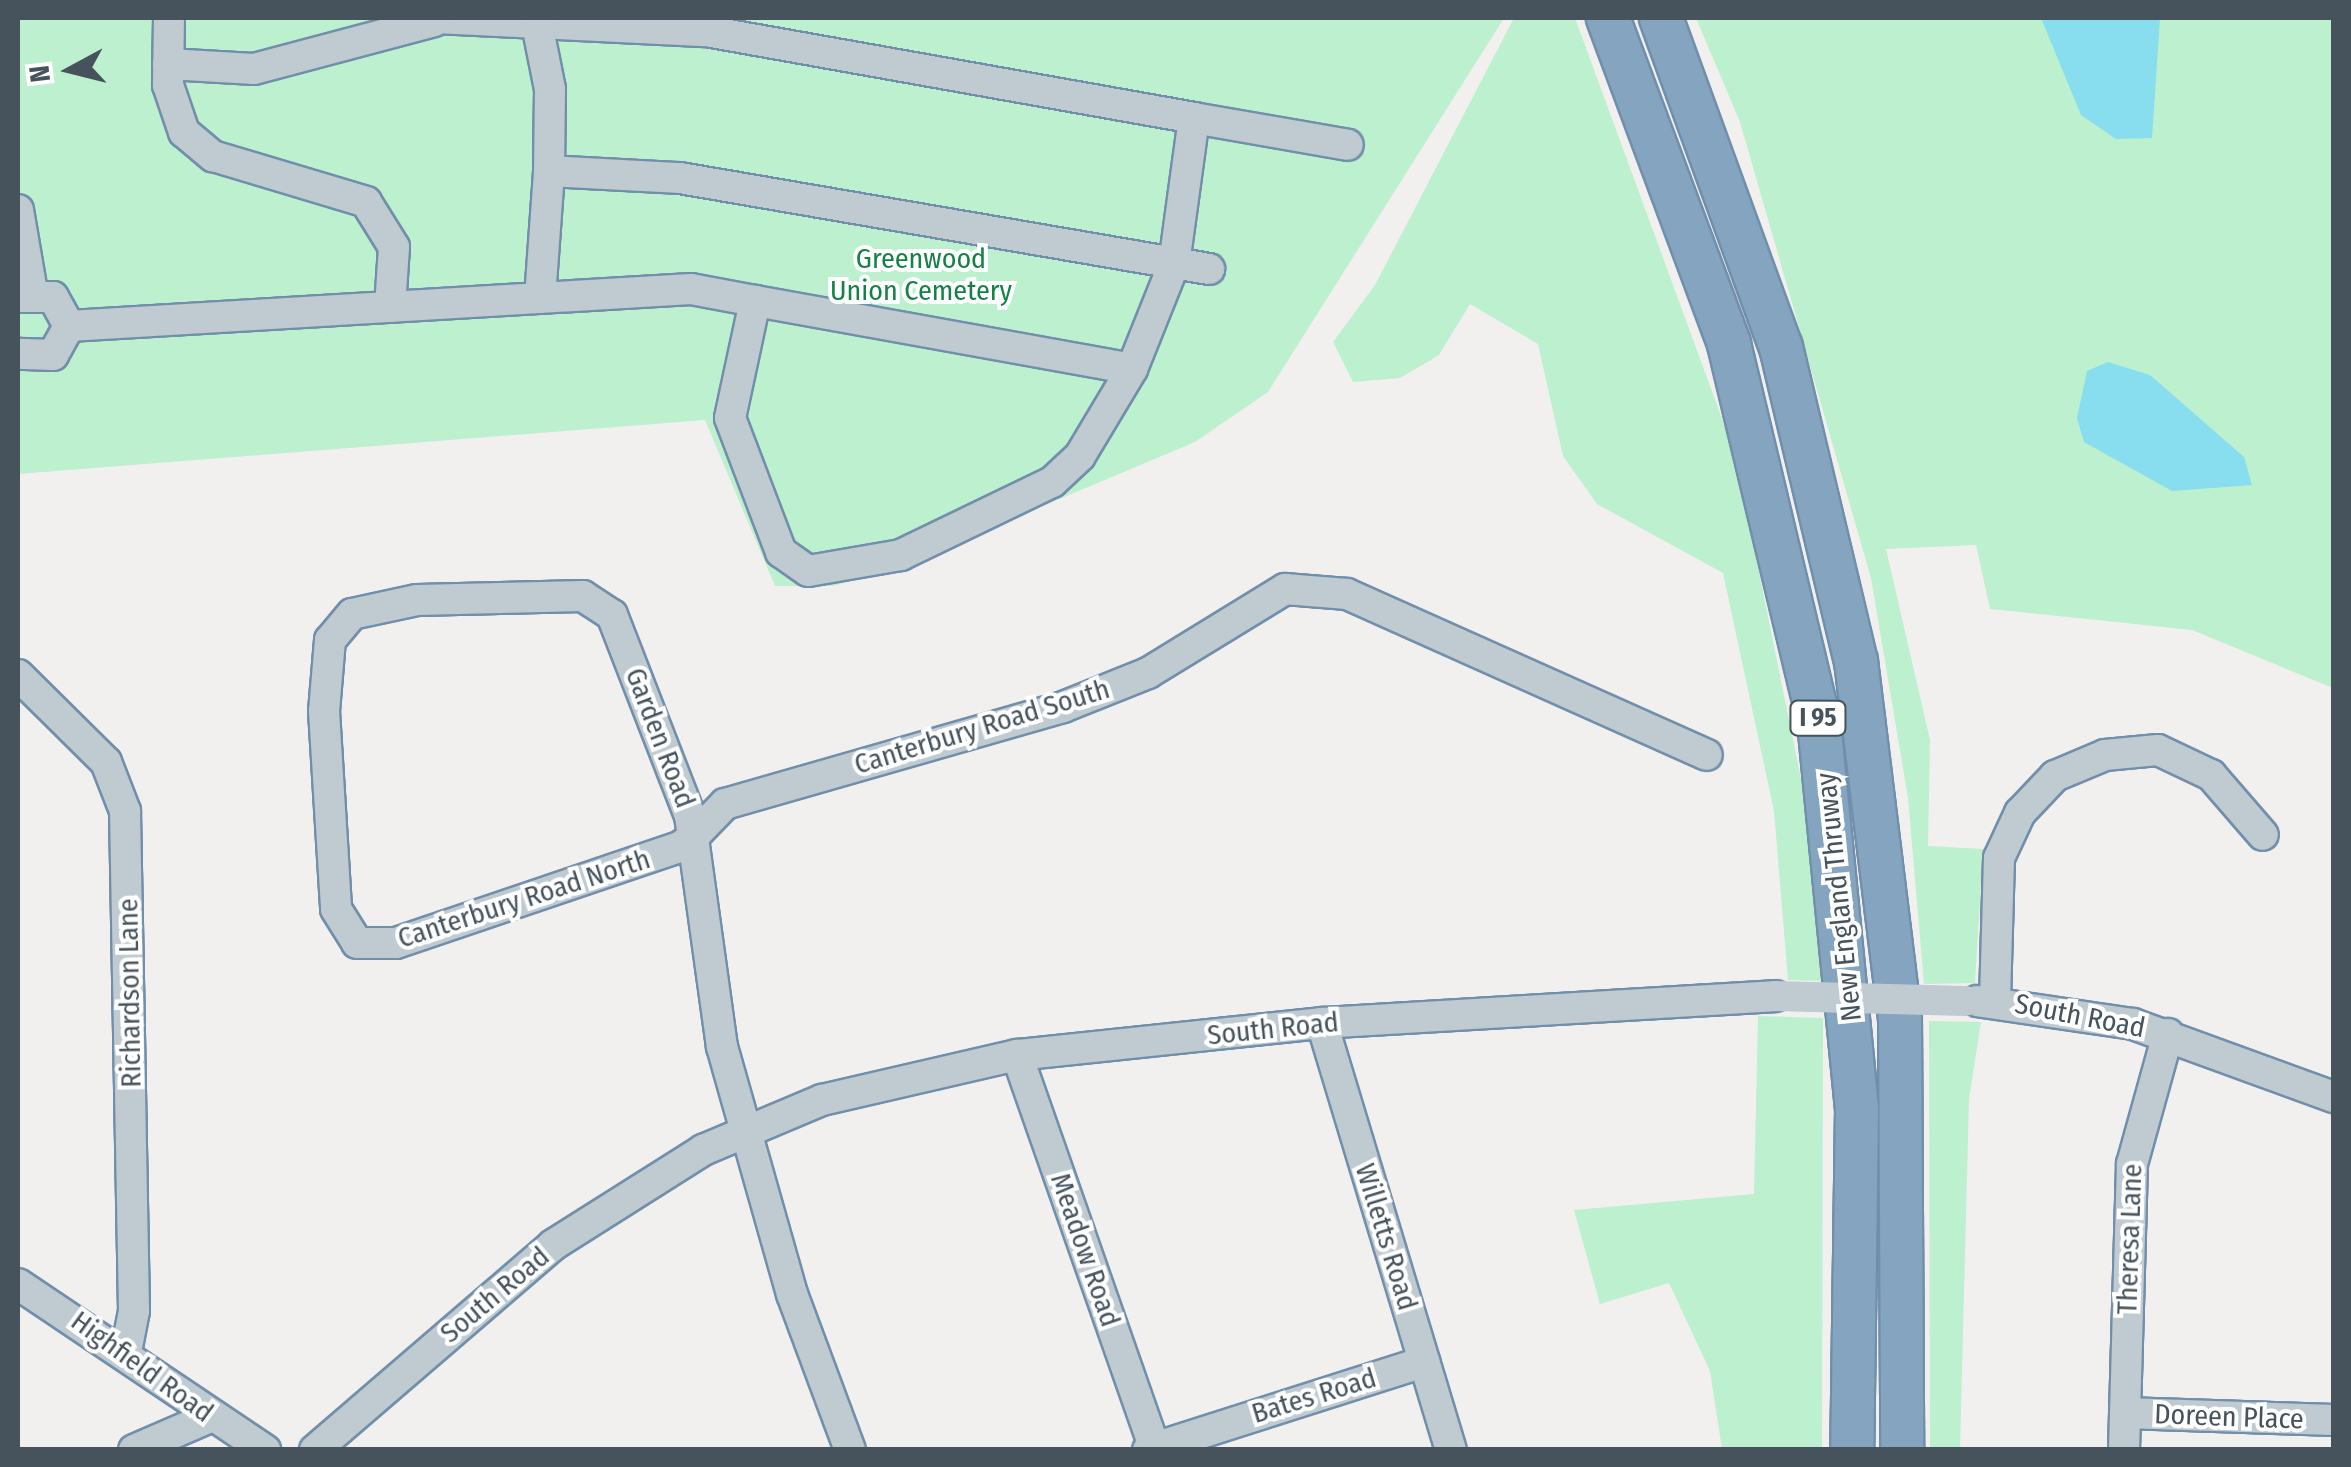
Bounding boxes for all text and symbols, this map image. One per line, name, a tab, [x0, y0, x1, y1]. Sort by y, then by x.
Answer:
north arrow	[20, 20, 120, 120]
text: N	[22, 63, 57, 84]
park label: Greenwood Union Cemetery	[830, 242, 1012, 308]
street label: Garden Road	[618, 663, 702, 813]
street label: Canterbury Road South	[850, 672, 1114, 782]
road number: I 95	[1788, 698, 1848, 738]
street label: New England Thruway	[1809, 771, 1869, 1023]
street label: Canterbury Road North	[394, 842, 654, 956]
street label: Richardson Lane	[112, 898, 148, 1088]
street label: South Road	[2012, 987, 2148, 1045]
street label: South Road	[1206, 1005, 1340, 1053]
street label: Willetts Road	[1348, 1160, 1424, 1314]
street label: Theresa Lane	[2111, 1163, 2149, 1315]
street label: Meadow Road	[1043, 1169, 1127, 1331]
street label: South Road	[434, 1240, 556, 1350]
street label: Highfield Road	[64, 1304, 220, 1430]
street label: Bates Road	[1248, 1361, 1380, 1431]
street label: Doreen Place	[2154, 1398, 2304, 1436]

